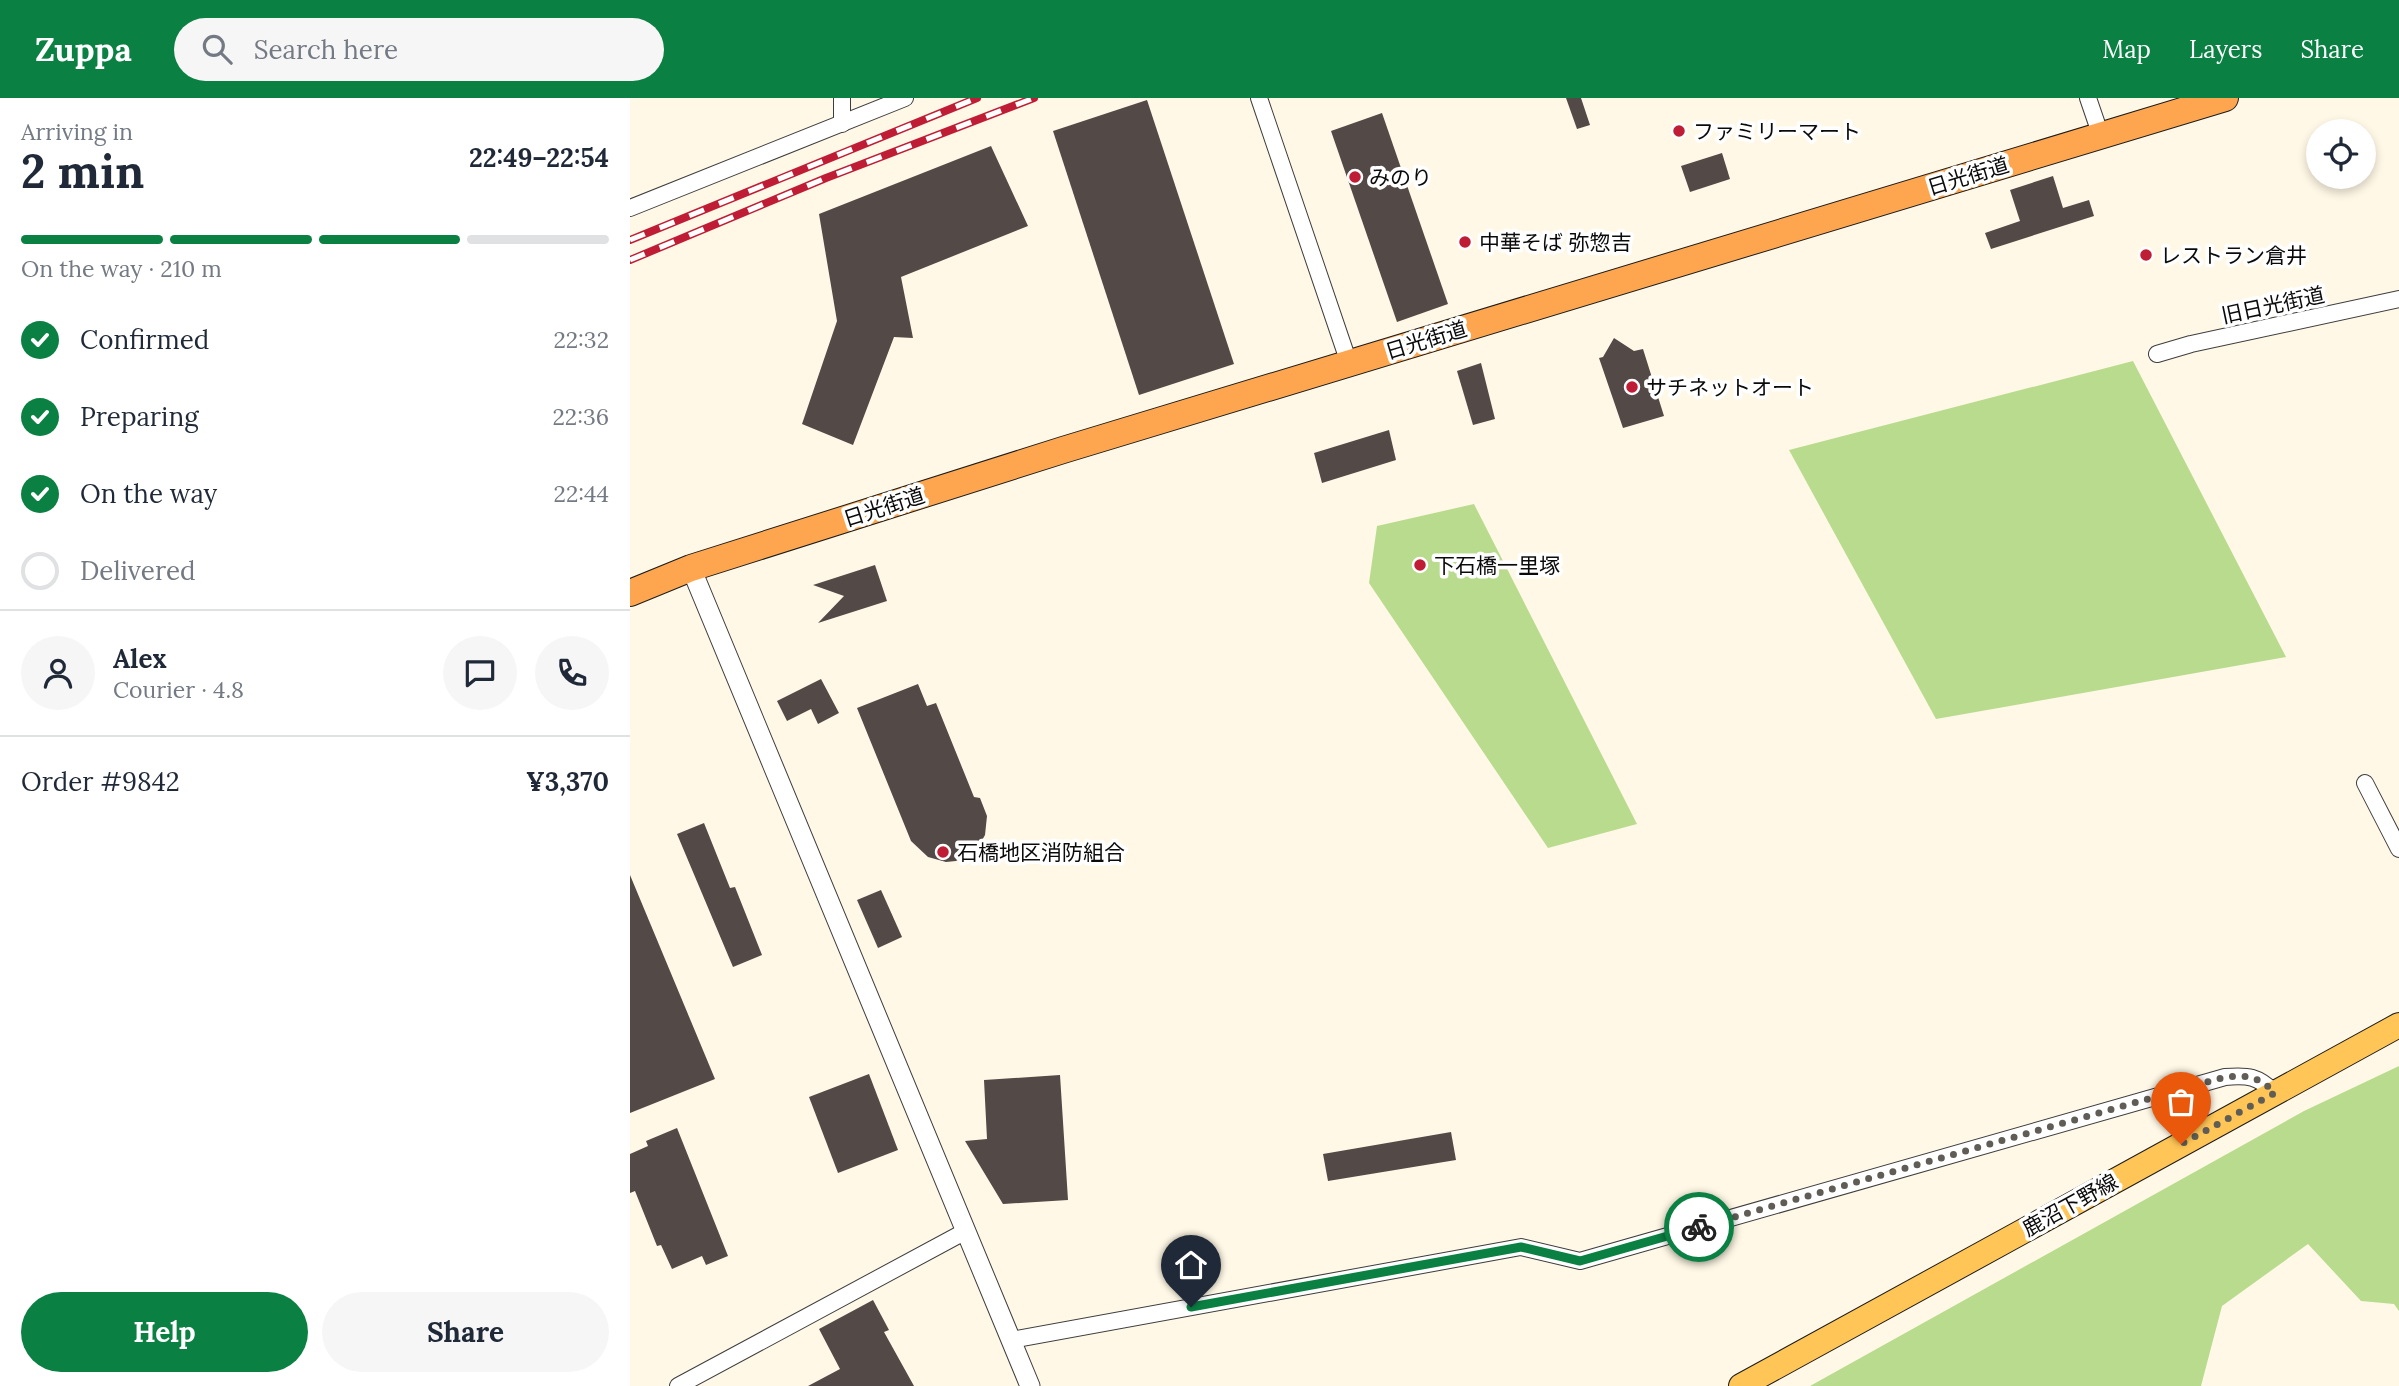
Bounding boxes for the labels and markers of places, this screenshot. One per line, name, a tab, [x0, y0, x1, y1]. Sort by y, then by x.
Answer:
place label: ファミリーマート	[1693, 118, 1861, 145]
marker: ファミリーマート	[1671, 123, 1687, 139]
place label: みのり	[1369, 164, 1432, 191]
marker: みのり	[1347, 169, 1363, 185]
place label: 中華そば 弥惣吉	[1479, 229, 1632, 256]
marker: 中華そば 弥惣吉	[1457, 234, 1473, 250]
place label: レストラン倉井	[2160, 242, 2307, 269]
marker: レストラン倉井	[2138, 247, 2154, 263]
place label: サチネットオート	[1646, 374, 1814, 401]
marker: サチネットオート	[1624, 379, 1640, 395]
place label: 下石橋一里塚	[1434, 552, 1560, 579]
marker: 下石橋一里塚	[1412, 557, 1428, 573]
place label: 石橋地区消防組合	[957, 839, 1125, 866]
marker: 石橋地区消防組合	[935, 844, 951, 860]
pin	[2151, 1072, 2211, 1144]
pin	[1161, 1235, 1221, 1307]

